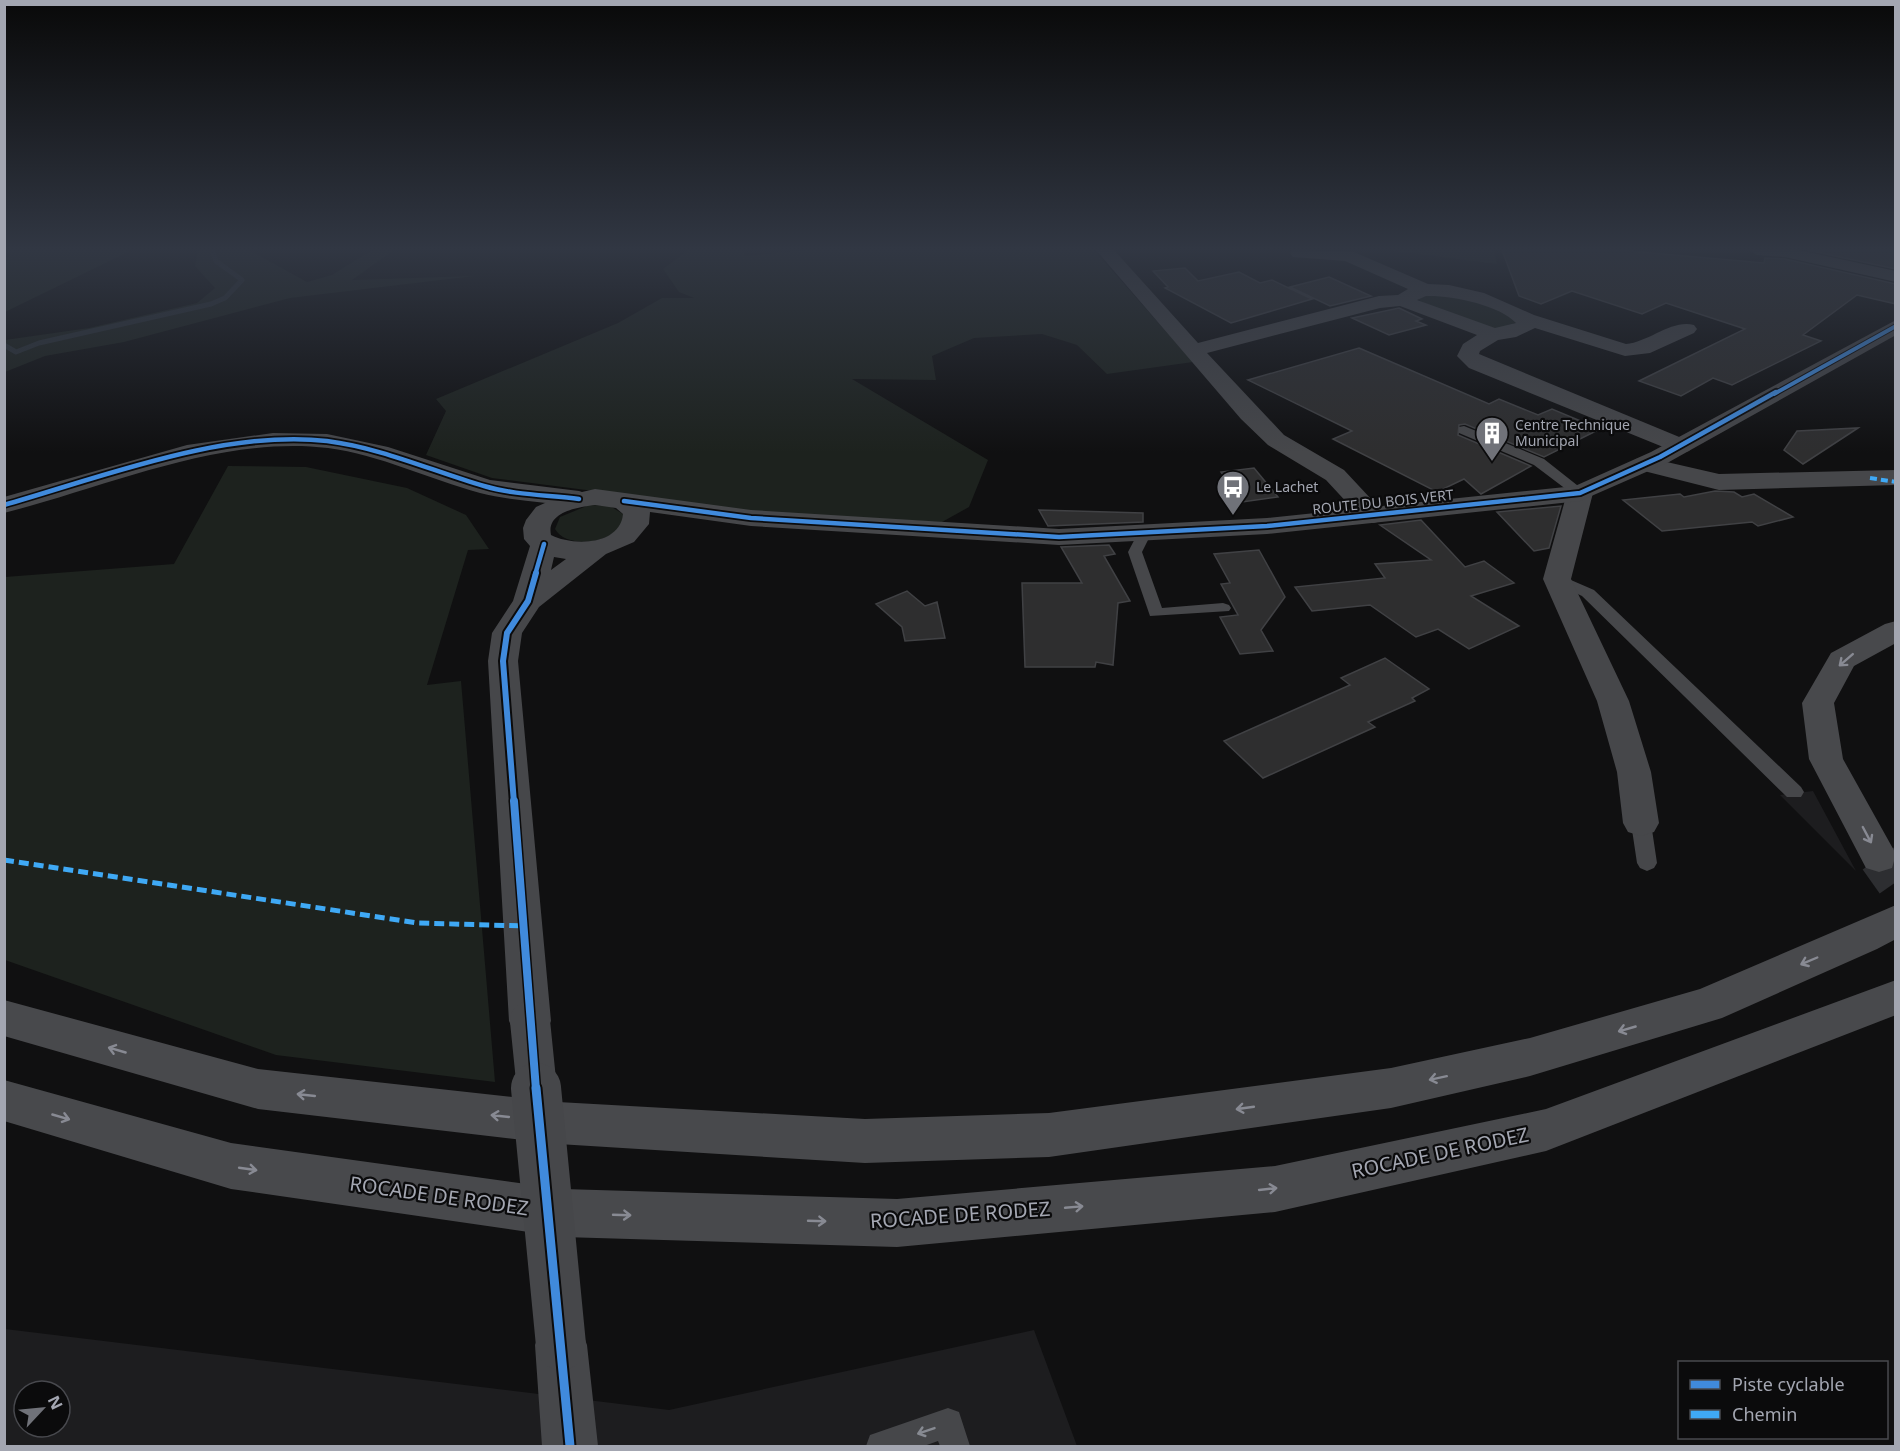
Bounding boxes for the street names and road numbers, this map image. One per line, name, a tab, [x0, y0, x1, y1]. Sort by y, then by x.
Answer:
street label: ROUTE DU BOIS VERT	[1311, 485, 1455, 518]
street label: ROCADE DE RODEZ	[1349, 1121, 1531, 1184]
street label: ROCADE DE RODEZ	[348, 1170, 530, 1221]
street label: ROCADE DE RODEZ	[869, 1195, 1051, 1234]

